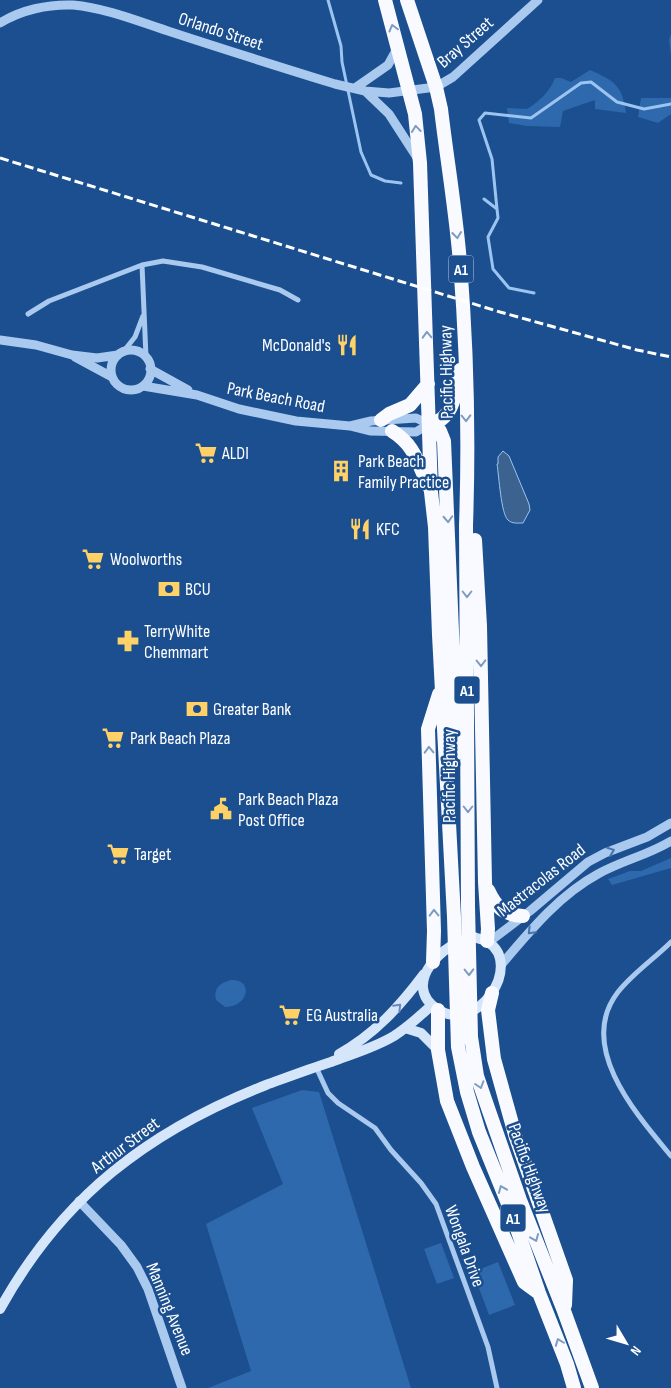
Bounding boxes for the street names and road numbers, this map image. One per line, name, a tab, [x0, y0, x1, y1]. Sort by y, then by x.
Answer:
street label: Orlando Street	[176, 8, 266, 55]
street label: Bray Street	[433, 12, 498, 72]
road number: A1	[448, 255, 474, 282]
street label: Pacific Highway	[435, 325, 458, 419]
street label: Park Beach Road	[225, 378, 327, 417]
road number: A1	[454, 676, 480, 704]
street label: Pacific Highway	[439, 729, 460, 823]
street label: Mastracolas Road	[493, 840, 589, 921]
street label: Arthur Street	[86, 1113, 164, 1179]
street label: Pacific Highway	[504, 1121, 555, 1216]
street label: Wongala Drive	[440, 1203, 489, 1290]
road number: A1	[500, 1204, 526, 1232]
street label: Manning Avenue	[141, 1260, 198, 1359]

